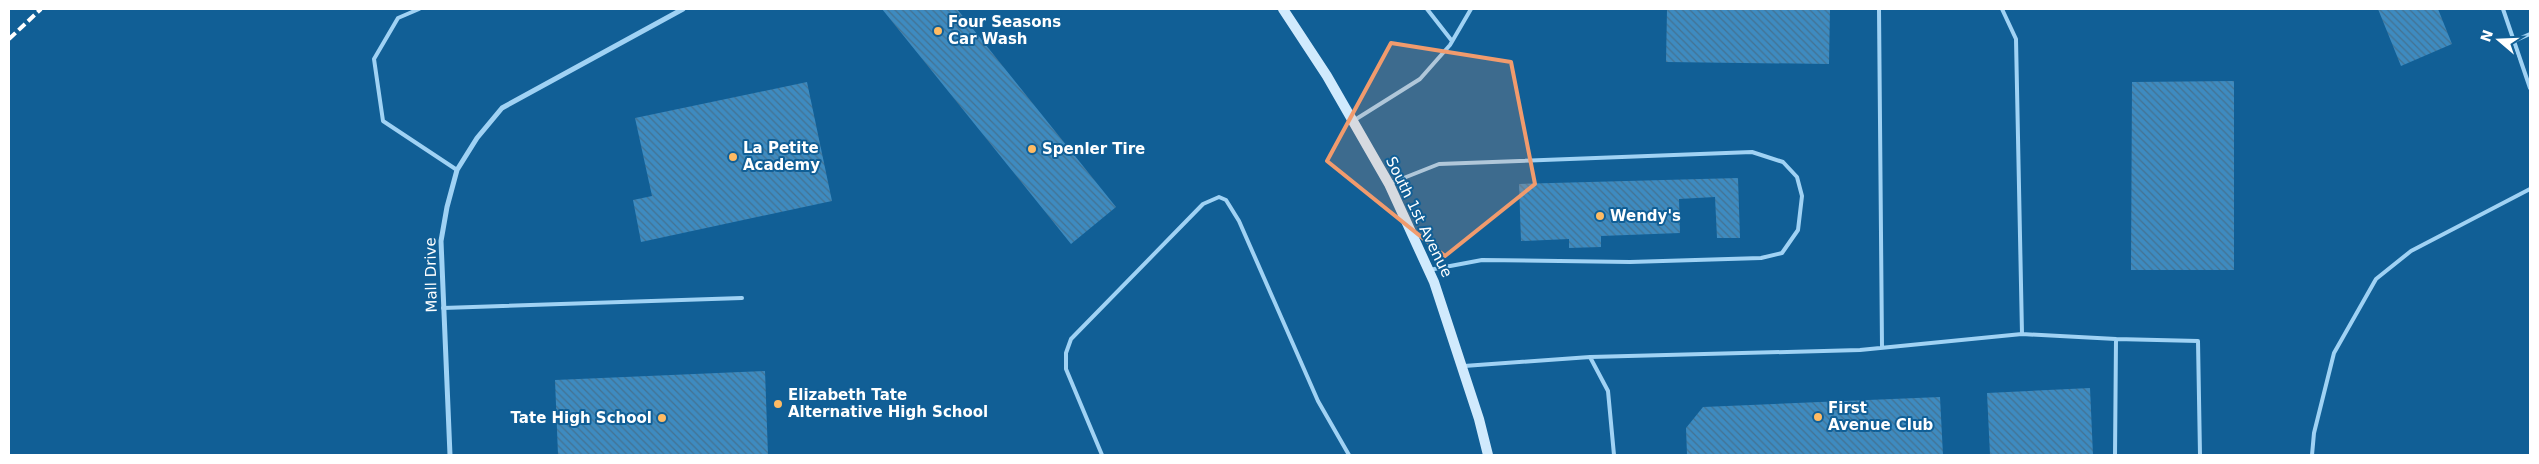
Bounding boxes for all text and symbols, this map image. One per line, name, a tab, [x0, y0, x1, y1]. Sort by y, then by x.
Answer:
place label: Four Seasons Car Wash	[948, 13, 1061, 48]
north arrow	[2474, 15, 2524, 65]
marker: Four Seasons Car Wash	[932, 25, 944, 37]
text: N	[2477, 28, 2496, 44]
place label: La Petite Academy	[743, 139, 820, 174]
place label: Spenler Tire	[1042, 140, 1145, 158]
marker: Spenler Tire	[1026, 143, 1038, 155]
marker: La Petite Academy	[727, 151, 739, 163]
street label: South 1st Avenue	[1382, 154, 1456, 280]
place label: Wendy's	[1610, 207, 1681, 225]
marker: Wendy's	[1594, 210, 1606, 222]
street label: Mall Drive	[421, 237, 441, 313]
place label: Elizabeth Tate Alternative High School	[788, 386, 988, 421]
marker: Elizabeth Tate Alternative High School	[772, 398, 784, 410]
place label: First Avenue Club	[1828, 399, 1934, 434]
place label: Tate High School	[511, 409, 652, 427]
marker: First Avenue Club	[1812, 411, 1824, 423]
marker: Tate High School	[656, 412, 668, 424]

